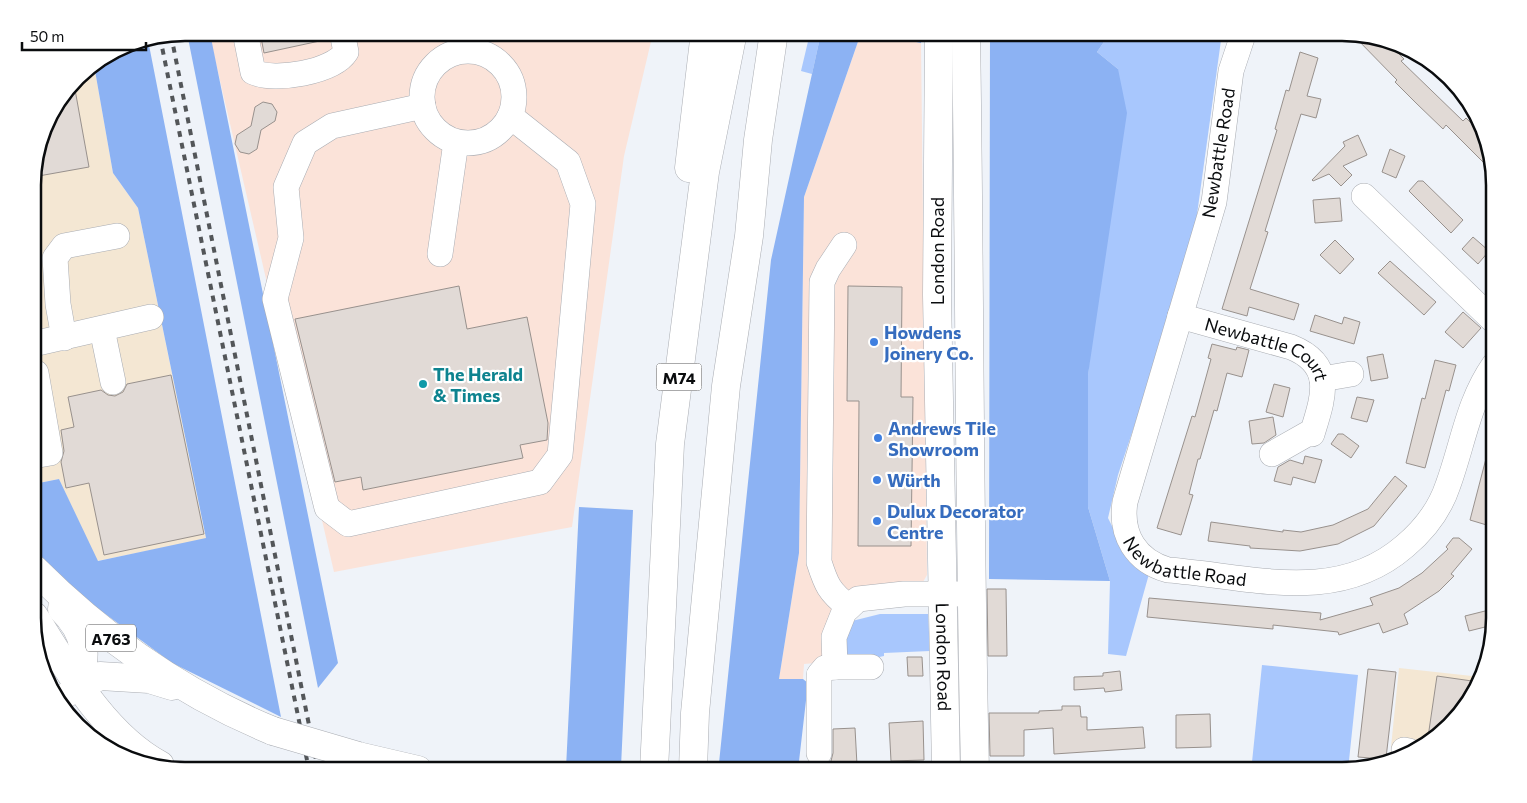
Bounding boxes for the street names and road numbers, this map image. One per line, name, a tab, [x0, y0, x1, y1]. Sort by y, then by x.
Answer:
street label: Newbattle Road	[1197, 86, 1239, 220]
street label: London Road	[926, 197, 948, 305]
street label: Newbattle Court	[1202, 312, 1333, 383]
road number: M74	[656, 364, 702, 391]
street label: Newbattle Road	[1119, 532, 1248, 590]
street label: London Road	[932, 603, 956, 711]
road number: A763	[86, 624, 136, 651]

